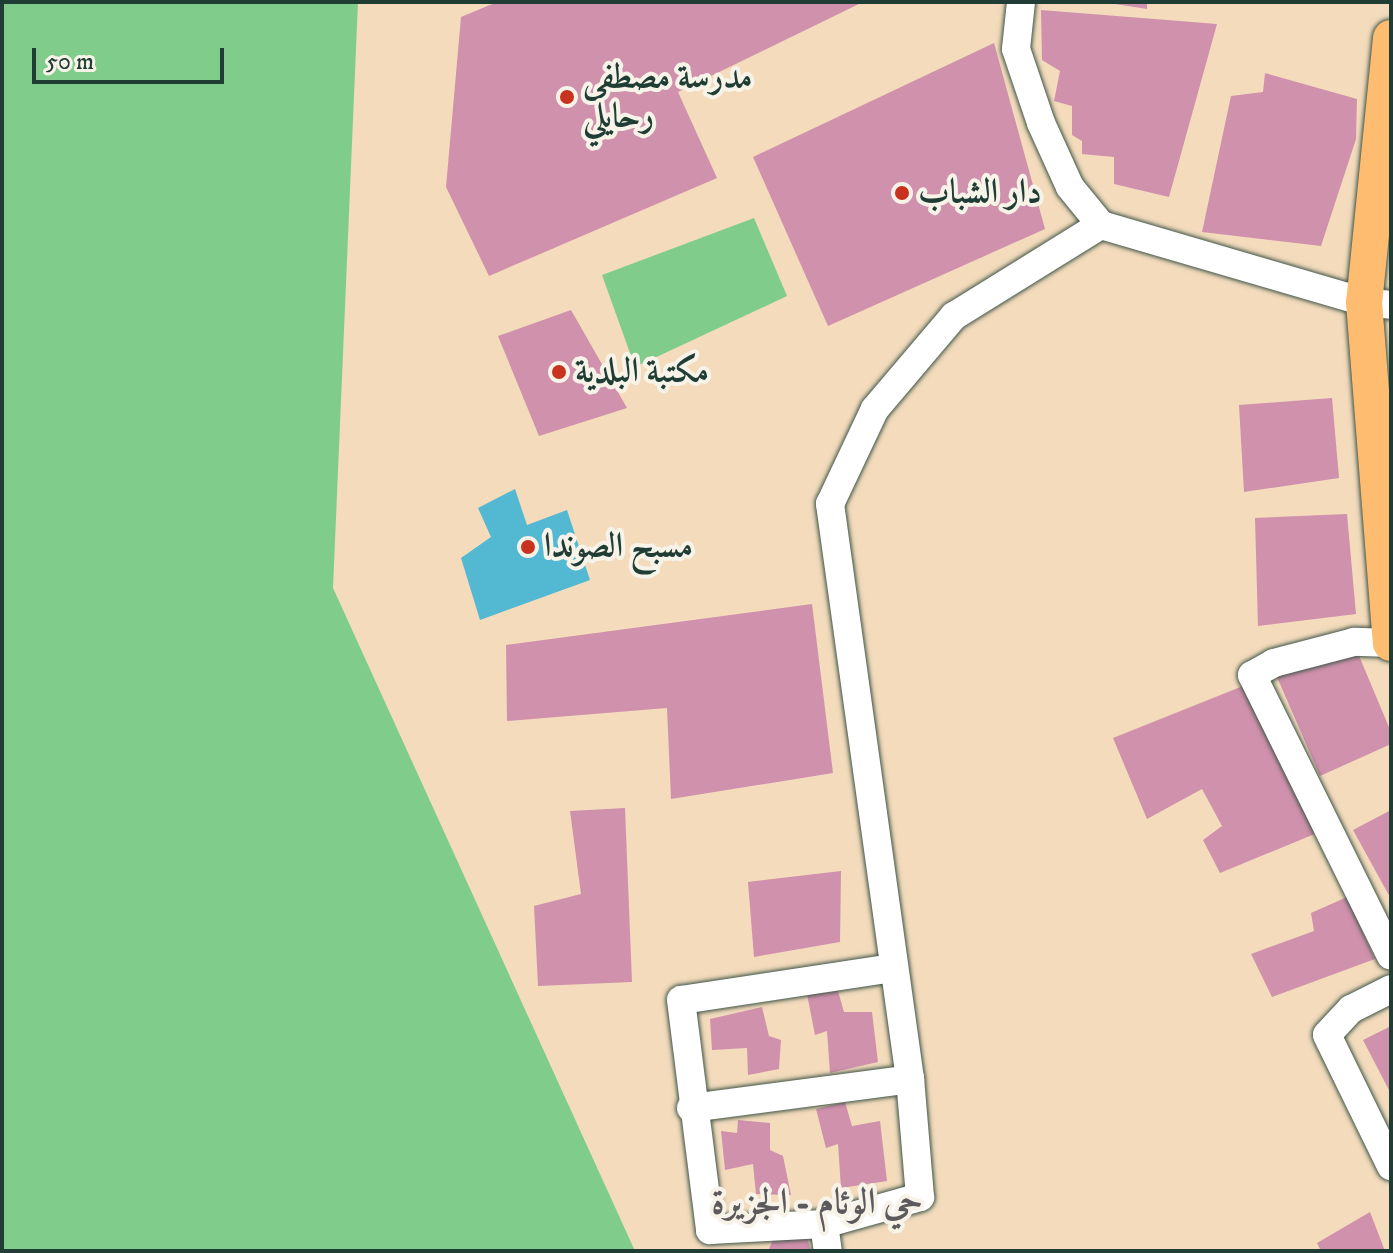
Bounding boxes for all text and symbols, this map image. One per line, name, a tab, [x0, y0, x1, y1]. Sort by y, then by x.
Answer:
scale bar	[36, 32, 228, 82]
text: 50 m	[46, 47, 94, 77]
place label: مدرسة مصطفى رحايلي	[583, 57, 752, 136]
marker: مدرسة مصطفى رحايلي	[558, 88, 576, 106]
place label: دار الشباب	[918, 173, 1042, 213]
marker: دار الشباب	[893, 184, 911, 202]
place label: مكتبة البلدية	[575, 352, 709, 392]
marker: مكتبة البلدية	[550, 363, 568, 381]
place label: مسبح الصوندا	[544, 527, 693, 567]
marker: مسبح الصوندا	[519, 538, 537, 556]
district label: حي الوئام - الجزيرة	[711, 1181, 923, 1225]

